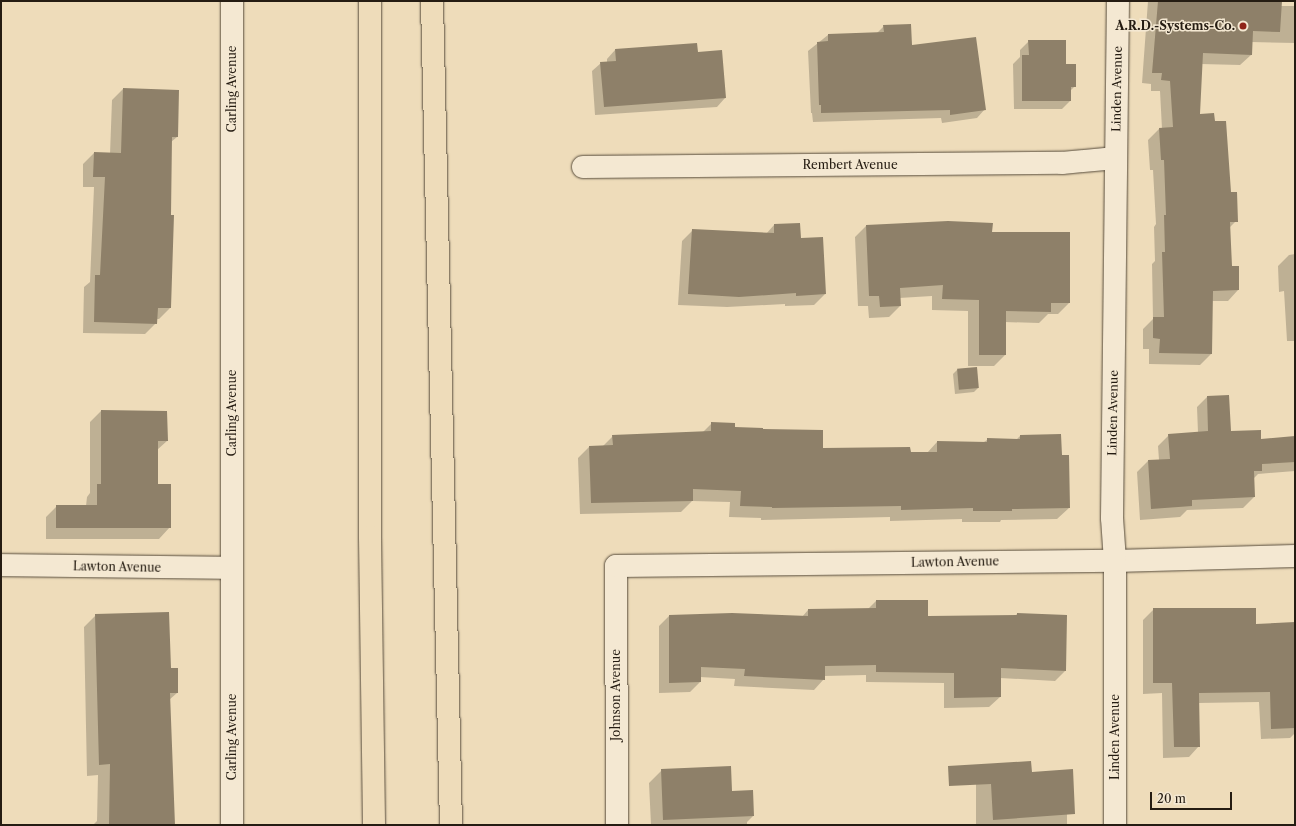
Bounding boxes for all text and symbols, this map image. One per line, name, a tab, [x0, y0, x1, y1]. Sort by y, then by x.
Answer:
place label: A.R.D.-Systems-Co.	[1115, 19, 1235, 33]
marker: A.R.D.-Systems-Co.	[1238, 21, 1248, 31]
street label: Carling Avenue	[225, 45, 239, 133]
street label: Linden Avenue	[1109, 46, 1125, 132]
street label: Rembert Avenue	[802, 158, 898, 172]
street label: Carling Avenue	[225, 369, 239, 457]
street label: Linden Avenue	[1105, 370, 1121, 456]
street label: Lawton Avenue	[911, 554, 999, 570]
street label: Lawton Avenue	[73, 559, 161, 575]
street label: Johnson Avenue	[609, 649, 623, 741]
street label: Carling Avenue	[225, 693, 239, 781]
street label: Linden Avenue	[1108, 694, 1122, 780]
scale bar	[1152, 784, 1234, 810]
text: 20 m	[1157, 791, 1186, 806]

